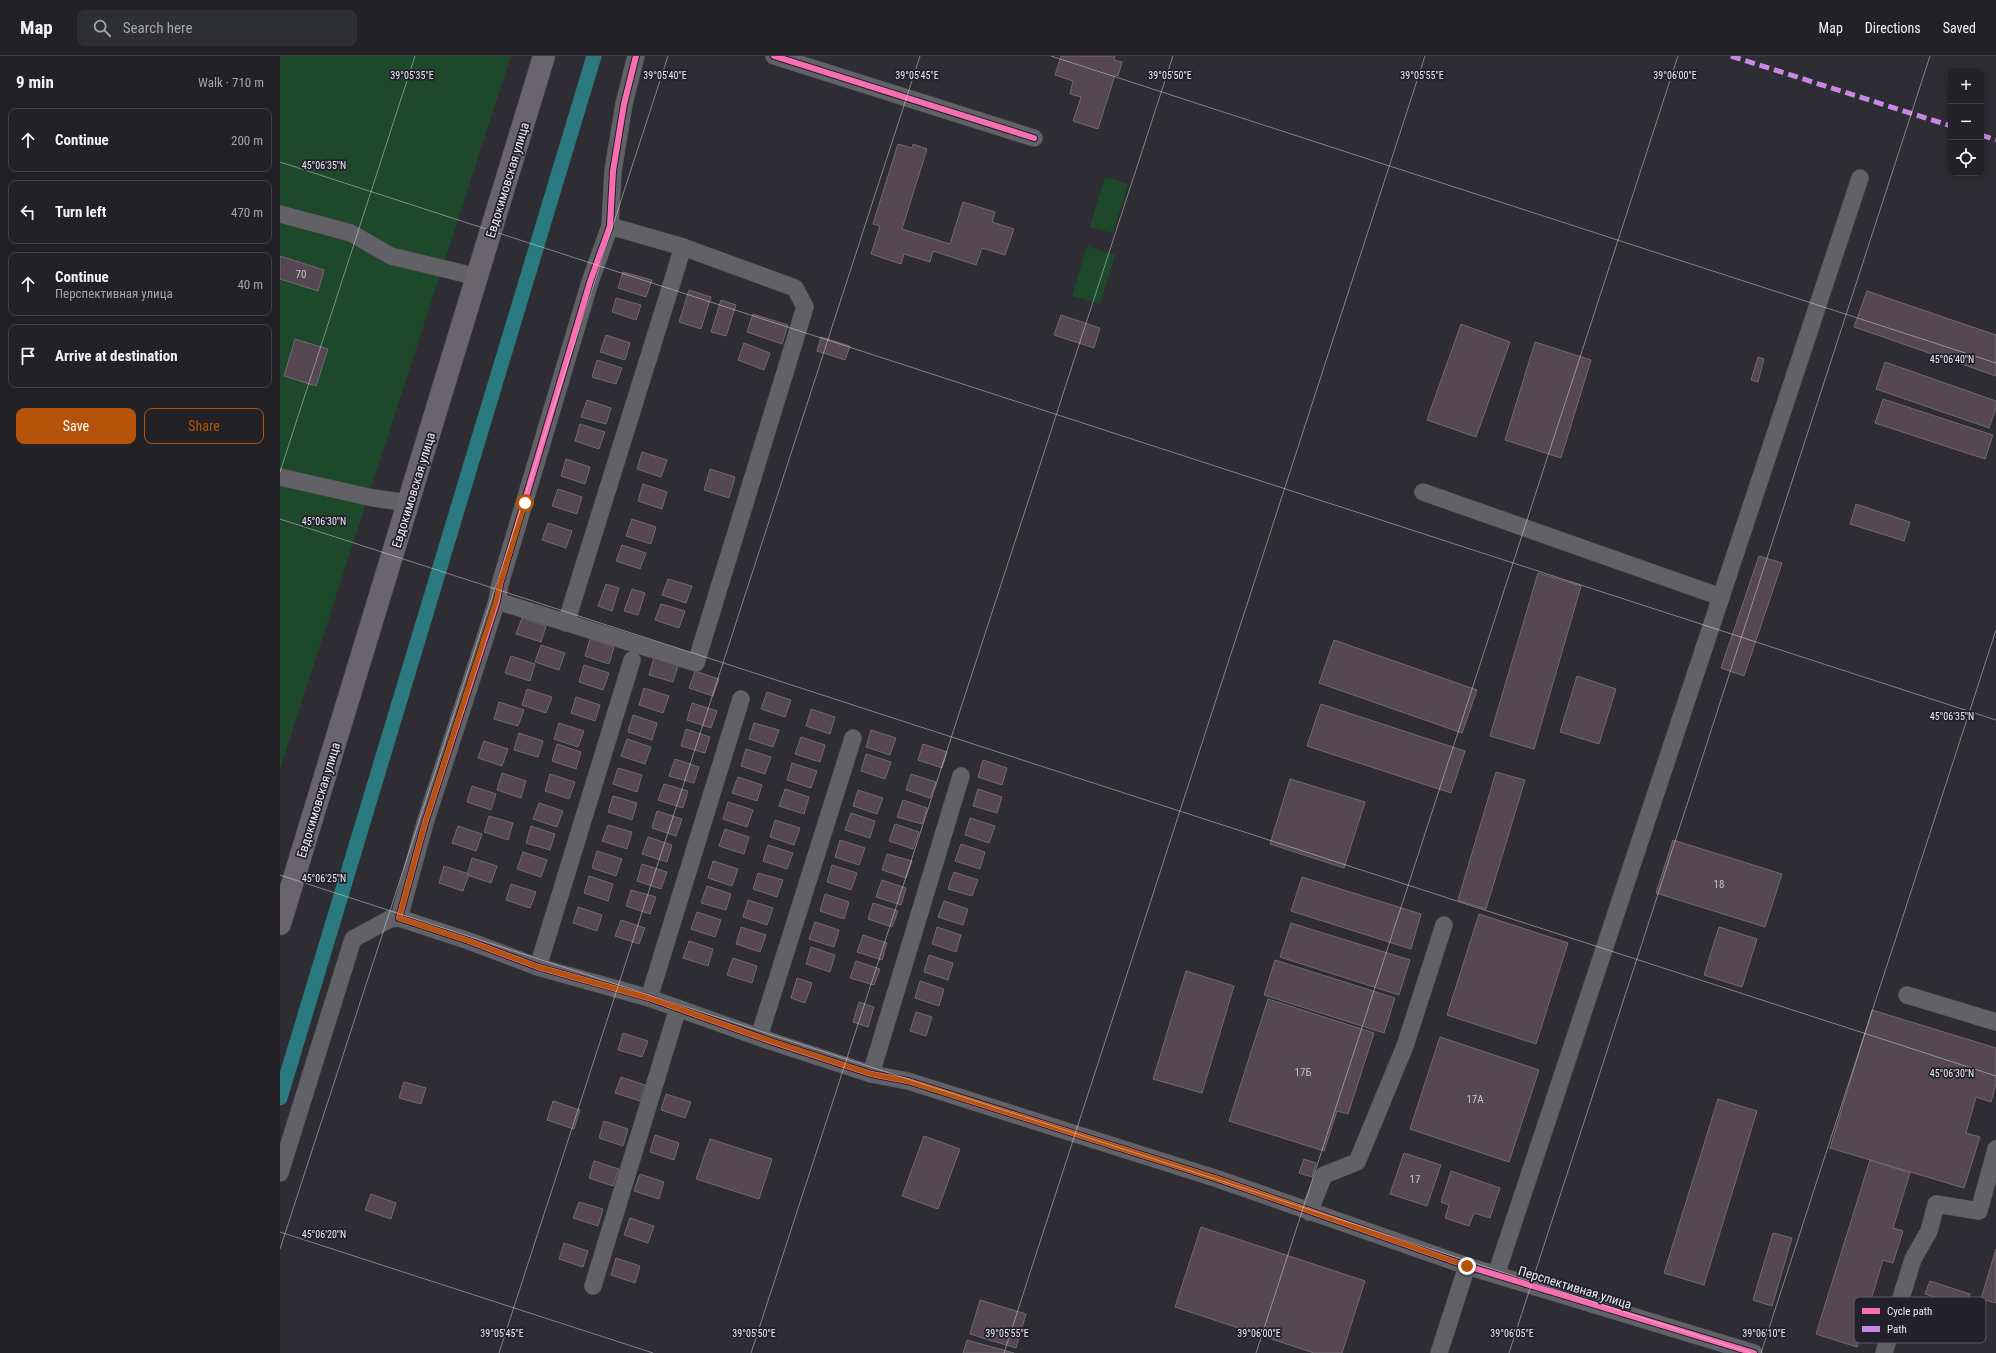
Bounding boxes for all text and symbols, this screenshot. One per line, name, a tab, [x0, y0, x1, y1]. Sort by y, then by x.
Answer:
search box	[77, 10, 357, 46]
text: Map	[20, 16, 53, 39]
icon: search	[91, 17, 113, 39]
text: Search here	[123, 19, 193, 37]
text: Map	[1819, 20, 1843, 36]
text: Directions	[1865, 20, 1921, 36]
text: Saved	[1943, 20, 1976, 36]
map controls	[1948, 68, 1984, 176]
button: +	[1948, 68, 1984, 104]
text: 39°05'35"E	[390, 70, 434, 81]
text: 39°05'40"E	[643, 70, 687, 81]
text: 39°05'45"E	[895, 70, 939, 81]
text: 39°05'50"E	[1148, 70, 1192, 81]
text: 39°05'55"E	[1400, 70, 1444, 81]
text: 39°06'00"E	[1653, 70, 1697, 81]
text: 9 min	[16, 72, 54, 92]
text: Walk · 710 m	[198, 75, 264, 90]
button: −	[1948, 104, 1984, 140]
street label: Евдокимовская улица	[483, 121, 532, 240]
icon: ahead	[17, 129, 39, 151]
text: Continue	[55, 131, 109, 149]
text: 200 m	[231, 133, 263, 148]
button: locate	[1948, 140, 1984, 176]
text: 45°06'35"N	[302, 160, 346, 171]
icon: left	[17, 201, 39, 223]
text: Turn left	[55, 203, 106, 221]
text: 470 m	[231, 205, 263, 220]
text: Continue	[55, 268, 109, 286]
house number: 70	[296, 268, 306, 281]
icon: ahead	[17, 273, 39, 295]
text: 40 m	[237, 277, 263, 292]
text: Перспективная улица	[55, 286, 173, 301]
icon: arrive	[17, 345, 39, 367]
text: Arrive at destination	[55, 347, 178, 365]
text: 45°06'40"N	[1930, 354, 1974, 365]
button: Save	[16, 408, 136, 444]
button: Share	[144, 408, 264, 444]
street label: Евдокимовская улица	[389, 431, 438, 550]
route start	[516, 494, 534, 512]
text: 45°06'30"N	[302, 516, 346, 527]
text: 45°06'35"N	[1930, 711, 1974, 722]
street label: Евдокимовская улица	[294, 741, 343, 860]
text: 45°06'25"N	[302, 873, 346, 884]
house number: 18	[1714, 878, 1724, 891]
house number: 17Б	[1295, 1066, 1311, 1079]
text: 45°06'30"N	[1930, 1068, 1974, 1079]
house number: 17А	[1466, 1093, 1484, 1106]
house number: 17	[1410, 1173, 1420, 1186]
text: 45°06'20"N	[302, 1229, 346, 1240]
route end	[1458, 1257, 1476, 1275]
street label: Перспективная улица	[1516, 1263, 1633, 1312]
legend	[1854, 1297, 1986, 1343]
text: Cycle path	[1887, 1305, 1932, 1318]
text: Path	[1887, 1323, 1907, 1336]
text: 39°05'45"E	[480, 1328, 524, 1339]
text: 39°05'50"E	[732, 1328, 776, 1339]
text: 39°05'55"E	[985, 1328, 1029, 1339]
text: 39°06'00"E	[1237, 1328, 1281, 1339]
text: 39°06'05"E	[1490, 1328, 1534, 1339]
text: 39°06'10"E	[1742, 1328, 1786, 1339]

